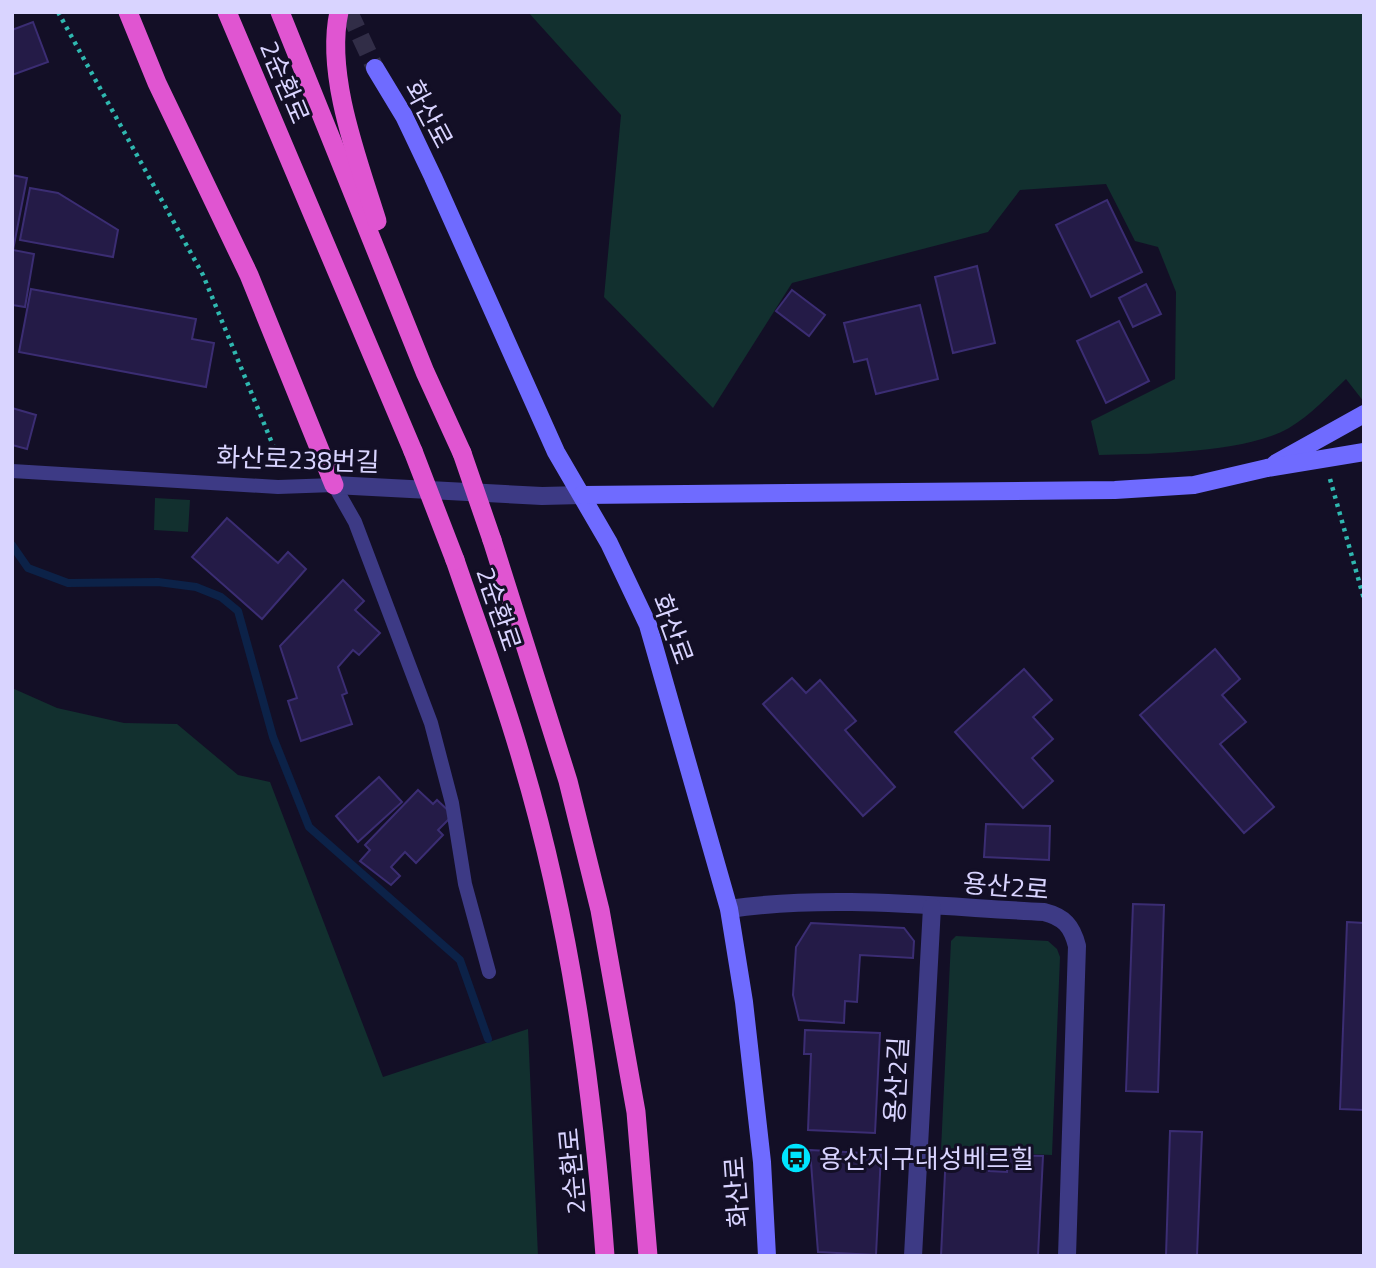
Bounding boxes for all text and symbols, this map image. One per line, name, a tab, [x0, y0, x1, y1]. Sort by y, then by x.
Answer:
street label: 2순환로	[250, 35, 320, 129]
street label: 화산로	[395, 73, 463, 155]
street label: 화산로238번길	[216, 437, 380, 481]
street label: 2순환로	[467, 562, 531, 656]
street label: 화산로	[642, 589, 704, 669]
street label: 용산2로	[961, 863, 1051, 909]
street label: 용산2길	[874, 1036, 918, 1124]
street label: 2순환로	[549, 1126, 595, 1216]
place label: 용산지구대성베르힐	[819, 1139, 1034, 1178]
bus stop icon: 용산지구대성베르힐	[779, 1141, 813, 1175]
street label: 화산로	[714, 1155, 758, 1229]

